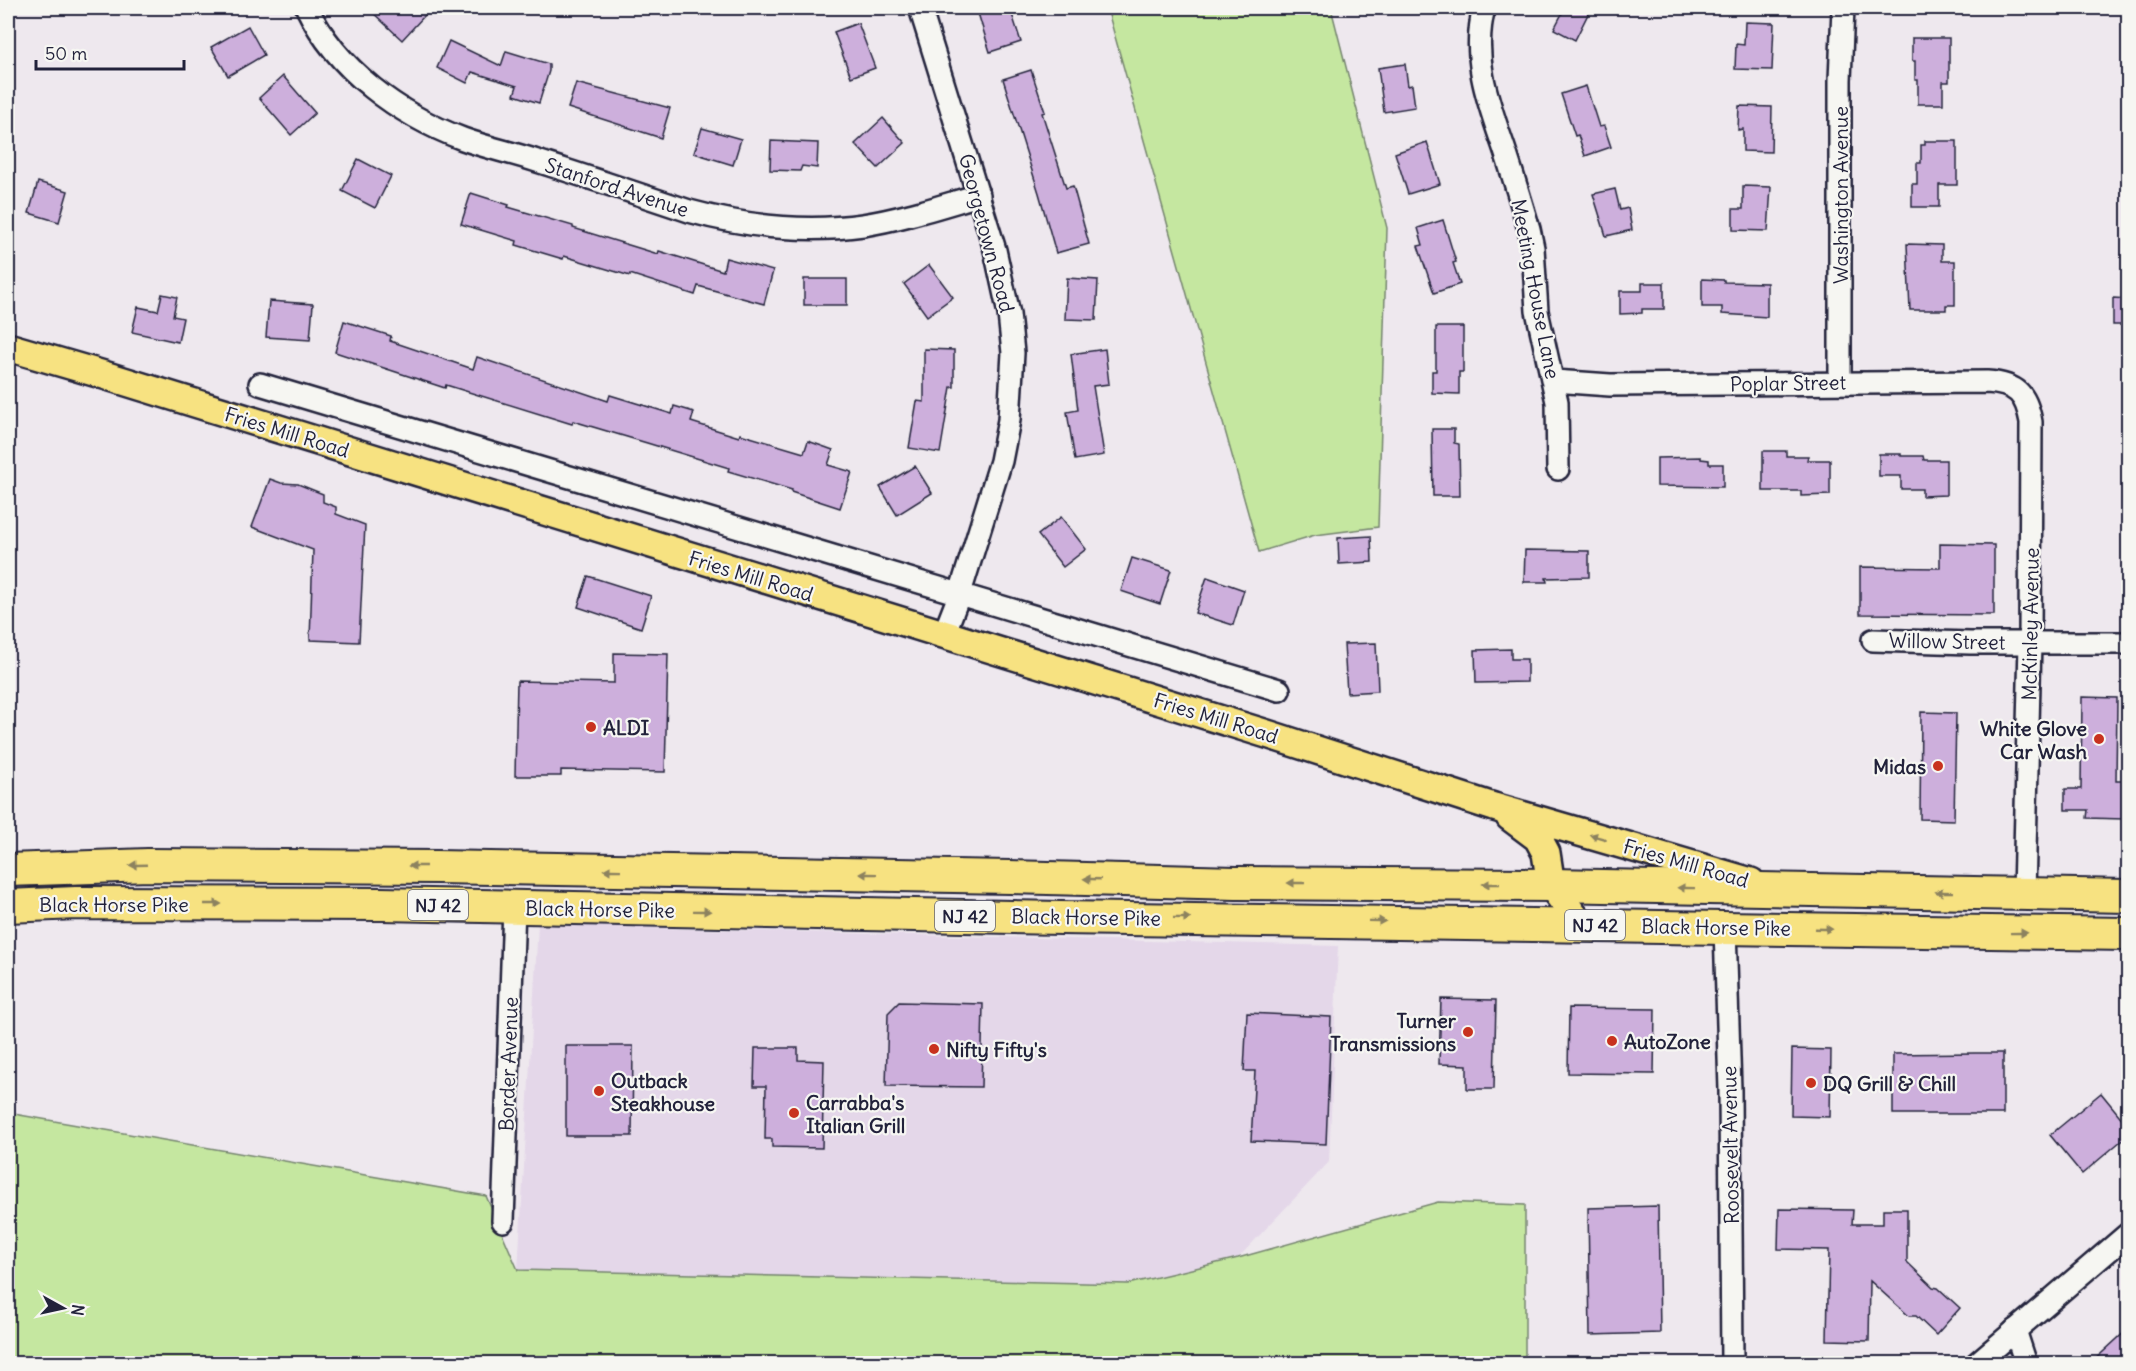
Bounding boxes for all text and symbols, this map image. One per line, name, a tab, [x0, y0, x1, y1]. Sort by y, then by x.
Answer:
scale bar	[36, 33, 184, 71]
text: 50 m	[45, 42, 87, 65]
street label: Washington Avenue	[1828, 106, 1853, 284]
street label: Georgetown Road	[954, 151, 1020, 315]
street label: Stanford Avenue	[542, 152, 692, 222]
street label: Meeting House Lane	[1506, 197, 1566, 381]
street label: Poplar Street	[1730, 369, 1847, 397]
street label: Fries Mill Road	[222, 401, 353, 463]
street label: Fries Mill Road	[686, 545, 817, 607]
street label: McKinley Avenue	[2016, 547, 2044, 701]
street label: Willow Street	[1888, 627, 2006, 655]
street label: Fries Mill Road	[1151, 687, 1282, 749]
place label: ALDI	[603, 715, 650, 740]
place label: White Glove Car Wash	[1980, 716, 2087, 764]
marker: ALDI	[584, 720, 598, 734]
marker: White Glove Car Wash	[2092, 732, 2106, 746]
place label: Midas	[1873, 754, 1926, 779]
marker: Midas	[1931, 759, 1945, 773]
one-way arrow	[1589, 832, 1607, 841]
street label: Fries Mill Road	[1621, 833, 1752, 893]
one-way arrow	[129, 860, 148, 870]
one-way arrow	[408, 862, 427, 871]
one-way arrow	[603, 866, 622, 875]
one-way arrow	[858, 870, 877, 879]
one-way arrow	[1083, 874, 1102, 884]
one-way arrow	[1287, 878, 1306, 888]
one-way arrow	[1482, 879, 1501, 889]
one-way arrow	[1677, 883, 1696, 893]
one-way arrow	[1935, 888, 1954, 897]
road number: NJ 42	[408, 890, 468, 920]
street label: Black Horse Pike	[39, 892, 189, 917]
street label: Black Horse Pike	[525, 895, 675, 923]
one-way arrow	[203, 899, 222, 909]
road number: NJ 42	[935, 901, 995, 931]
street label: Black Horse Pike	[1011, 903, 1161, 931]
one-way arrow	[692, 906, 711, 916]
road number: NJ 42	[1565, 910, 1625, 940]
one-way arrow	[1173, 913, 1192, 923]
street label: Black Horse Pike	[1641, 913, 1791, 941]
one-way arrow	[1368, 917, 1387, 926]
one-way arrow	[1815, 925, 1834, 934]
one-way arrow	[2010, 928, 2029, 938]
street label: Border Avenue	[493, 996, 523, 1132]
place label: Turner Transmissions	[1330, 1008, 1457, 1056]
marker: Turner Transmissions	[1461, 1025, 1475, 1039]
place label: AutoZone	[1624, 1029, 1711, 1054]
marker: AutoZone	[1605, 1034, 1619, 1048]
place label: Nifty Fifty's	[946, 1037, 1047, 1062]
marker: Nifty Fifty's	[927, 1042, 941, 1056]
street label: Roosevelt Avenue	[1716, 1066, 1744, 1224]
place label: Outback Steakhouse	[611, 1068, 715, 1116]
place label: DQ Grill & Chill	[1823, 1071, 1956, 1096]
marker: DQ Grill & Chill	[1804, 1076, 1818, 1090]
marker: Outback Steakhouse	[592, 1084, 606, 1098]
place label: Carrabba's Italian Grill	[806, 1090, 905, 1138]
marker: Carrabba's Italian Grill	[787, 1106, 801, 1120]
north arrow	[33, 1278, 93, 1338]
text: N	[67, 1303, 89, 1317]

